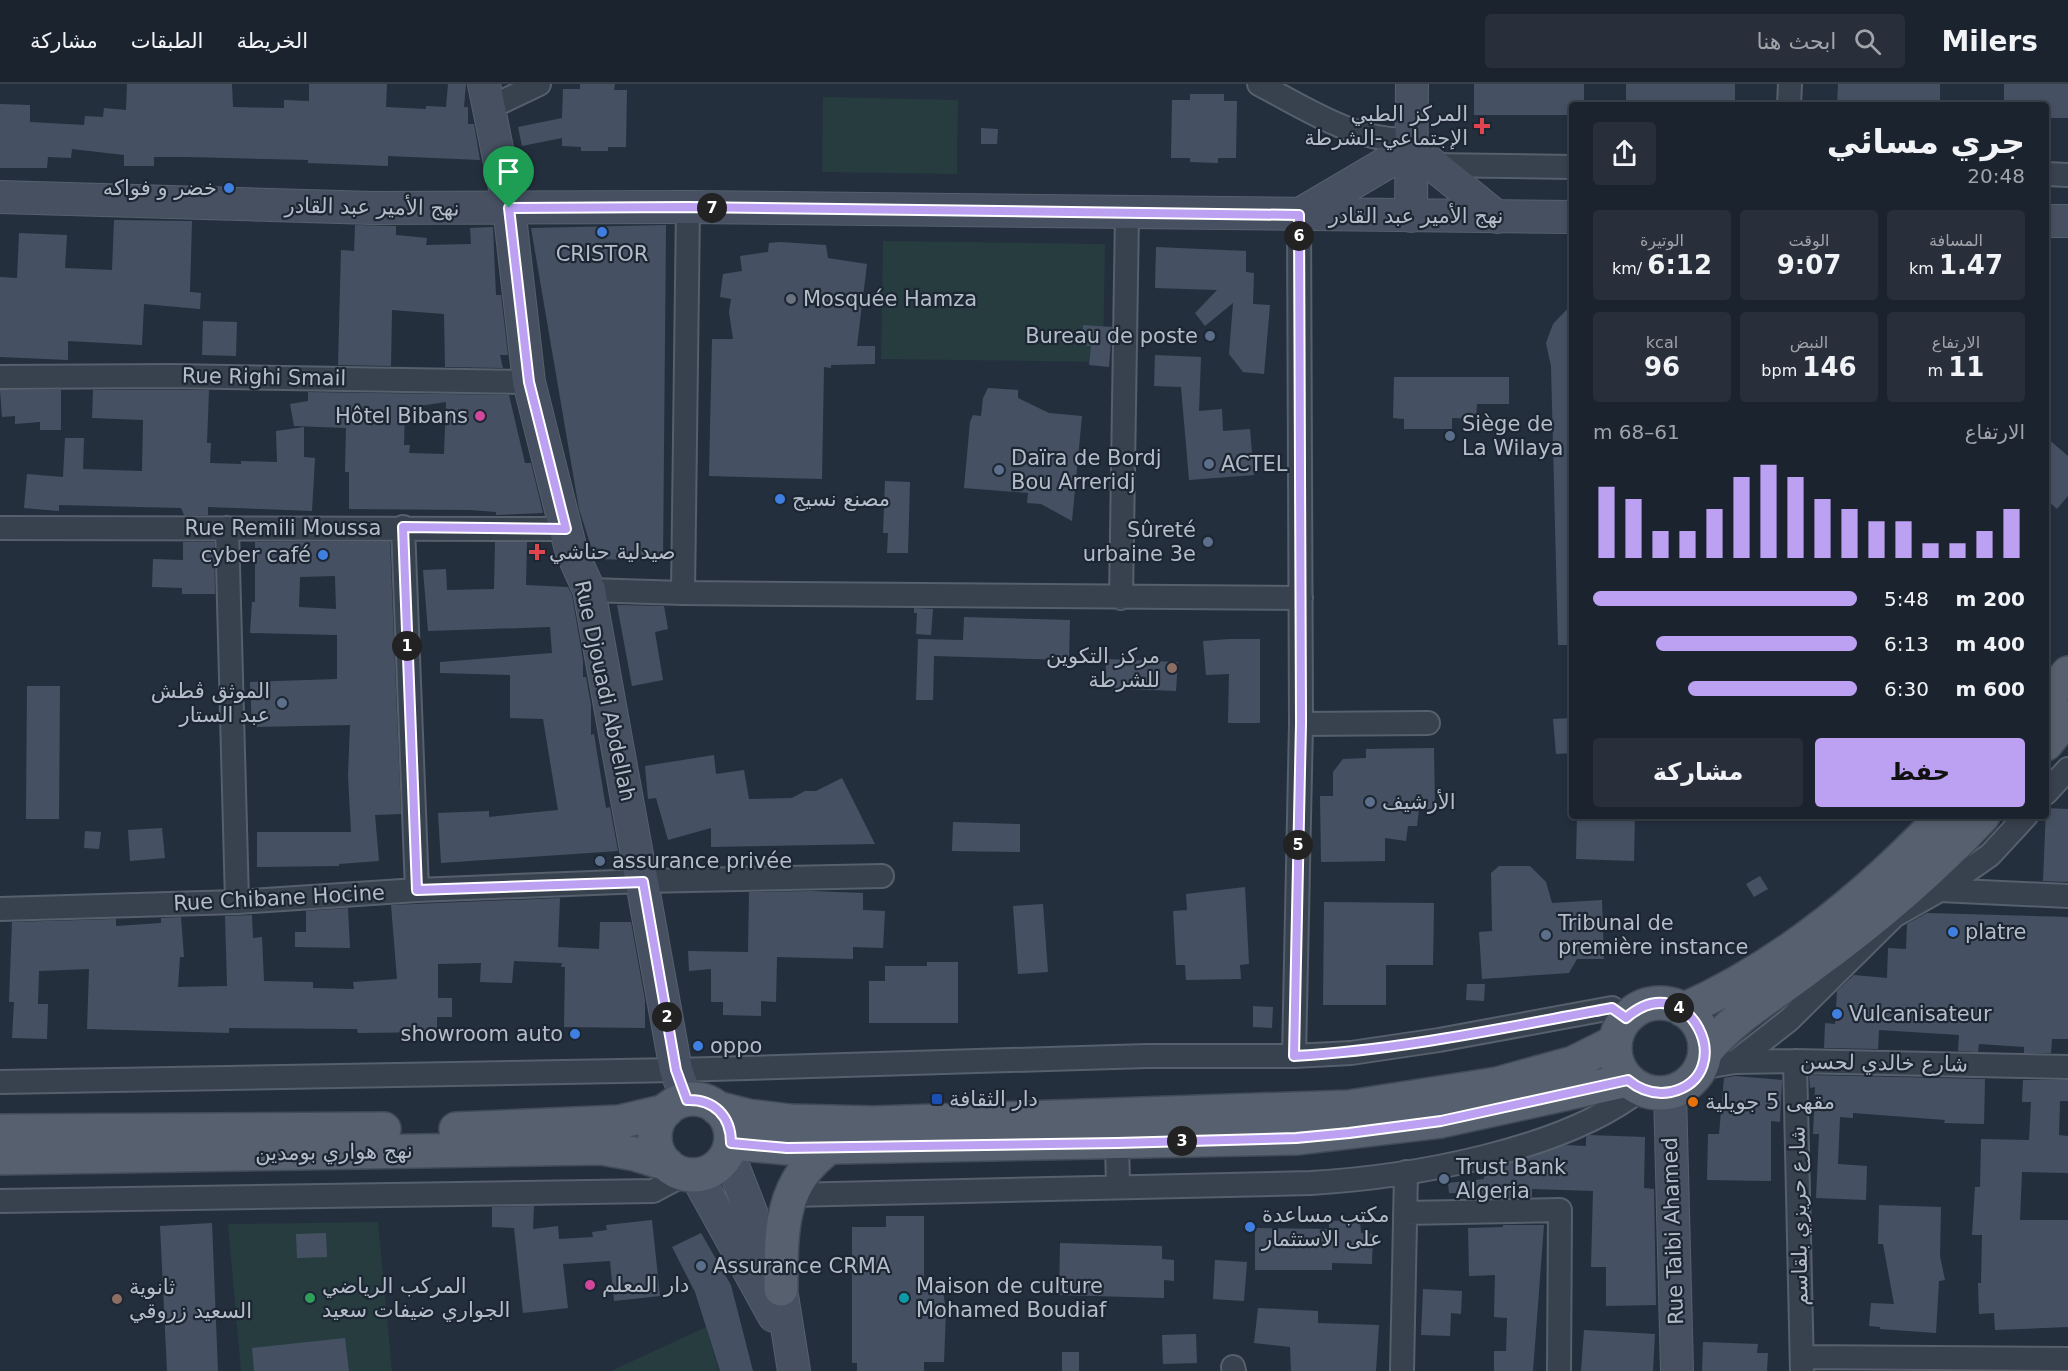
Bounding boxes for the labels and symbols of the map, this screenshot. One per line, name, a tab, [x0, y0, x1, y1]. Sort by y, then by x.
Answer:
place label: المركز الطبي الإجتماعي-الشرطة	[1304, 102, 1468, 150]
marker: المركز الطبي الإجتماعي-الشرطة	[1473, 117, 1491, 135]
pin	[483, 146, 534, 208]
place label: خضر و فواكه	[103, 176, 217, 200]
marker: خضر و فواكه	[222, 181, 236, 195]
street label: نهج الأمير عبد القادر	[283, 192, 460, 221]
pin: 7	[697, 193, 727, 223]
street label: نهج الأمير عبد القادر	[1328, 203, 1503, 228]
pin: 6	[1284, 221, 1314, 251]
marker: CRISTOR	[595, 225, 609, 239]
place label: CRISTOR	[556, 242, 648, 266]
place label: Mosquée Hamza	[803, 287, 977, 311]
marker: Mosquée Hamza	[784, 292, 798, 306]
place label: Bureau de poste	[1025, 324, 1198, 348]
marker: Bureau de poste	[1203, 329, 1217, 343]
street label: Rue Righi Smail	[182, 364, 346, 390]
place label: Hôtel Bibans	[335, 404, 468, 428]
marker: Hôtel Bibans	[473, 409, 487, 423]
place label: Siège de La Wilaya	[1462, 412, 1563, 460]
marker: Siège de La Wilaya	[1443, 429, 1457, 443]
place label: Daïra de Bordj Bou Arreridj	[1011, 446, 1162, 494]
place label: ACTEL	[1221, 452, 1288, 476]
marker: ACTEL	[1202, 457, 1216, 471]
marker: Daïra de Bordj Bou Arreridj	[992, 463, 1006, 477]
place label: مصنع نسيج	[792, 487, 890, 511]
marker: مصنع نسيج	[773, 492, 787, 506]
street label: Rue Remili Moussa	[185, 516, 381, 540]
place label: Sûreté urbaine 3e	[1083, 518, 1196, 566]
marker: Sûreté urbaine 3e	[1201, 535, 1215, 549]
place label: صيدلية حناشي	[549, 540, 676, 564]
place label: cyber café	[201, 543, 311, 567]
marker: صيدلية حناشي	[530, 545, 544, 559]
marker: cyber café	[316, 548, 330, 562]
street label: Rue Djouadi Abdellah	[570, 578, 640, 804]
pin: 1	[392, 631, 422, 661]
place label: مركز التكوين للشرطة	[1046, 644, 1160, 692]
marker: مركز التكوين للشرطة	[1165, 661, 1179, 675]
place label: الموثق ڨطش عبد الستار	[151, 679, 270, 727]
marker: الموثق ڨطش عبد الستار	[275, 696, 289, 710]
place label: الأرشيف	[1382, 789, 1456, 814]
marker: الأرشيف	[1363, 795, 1377, 809]
pin: 5	[1283, 830, 1313, 860]
place label: assurance privée	[612, 849, 792, 873]
marker: assurance privée	[593, 854, 607, 868]
street label: Rue Chibane Hocine	[173, 880, 385, 916]
place label: Tribunal de première instance	[1557, 911, 1748, 959]
place label: platre	[1965, 920, 2026, 944]
marker: platre	[1946, 925, 1960, 939]
marker: Tribunal de première instance	[1539, 928, 1553, 942]
pin: 4	[1664, 993, 1694, 1023]
pin: 2	[652, 1002, 682, 1032]
place label: Vulcanisateur	[1849, 1002, 1992, 1026]
marker: Vulcanisateur	[1830, 1007, 1844, 1021]
place label: showroom auto	[400, 1022, 563, 1046]
marker: showroom auto	[568, 1027, 582, 1041]
place label: oppo	[710, 1034, 762, 1058]
marker: oppo	[691, 1039, 705, 1053]
street label: شارع خالدي لحسن	[1800, 1050, 1968, 1076]
place label: دار الثقافة	[949, 1087, 1038, 1111]
place label: مقهى 5 جويلية	[1705, 1090, 1835, 1114]
marker: دار الثقافة	[930, 1092, 944, 1106]
marker: مقهى 5 جويلية	[1686, 1095, 1700, 1109]
pin: 3	[1167, 1126, 1197, 1156]
street label: شارع حريزي بلقاسم	[1785, 1126, 1814, 1306]
street label: Rue Taibi Ahamed	[1658, 1137, 1688, 1325]
street label: نهج هواري بومدين	[255, 1139, 413, 1165]
place label: Trust Bank Algeria	[1455, 1155, 1567, 1203]
marker: Trust Bank Algeria	[1437, 1172, 1451, 1186]
place label: مكتب مساعدة على الاستثمار	[1261, 1203, 1389, 1251]
marker: مكتب مساعدة على الاستثمار	[1243, 1220, 1257, 1234]
place label: Assurance CRMA	[713, 1254, 891, 1278]
marker: Assurance CRMA	[694, 1259, 708, 1273]
place label: دار المعلم	[602, 1273, 689, 1298]
place label: المركب الرياضي الجواري ضيفات سعيد	[322, 1274, 510, 1322]
place label: Maison de culture Mohamed Boudiaf	[916, 1274, 1107, 1322]
place label: ثانوية السعيد زروقي	[129, 1275, 252, 1323]
marker: دار المعلم	[583, 1278, 597, 1292]
marker: المركب الرياضي الجواري ضيفات سعيد	[303, 1291, 317, 1305]
marker: Maison de culture Mohamed Boudiaf	[897, 1291, 911, 1305]
marker: ثانوية السعيد زروقي	[110, 1292, 124, 1306]

